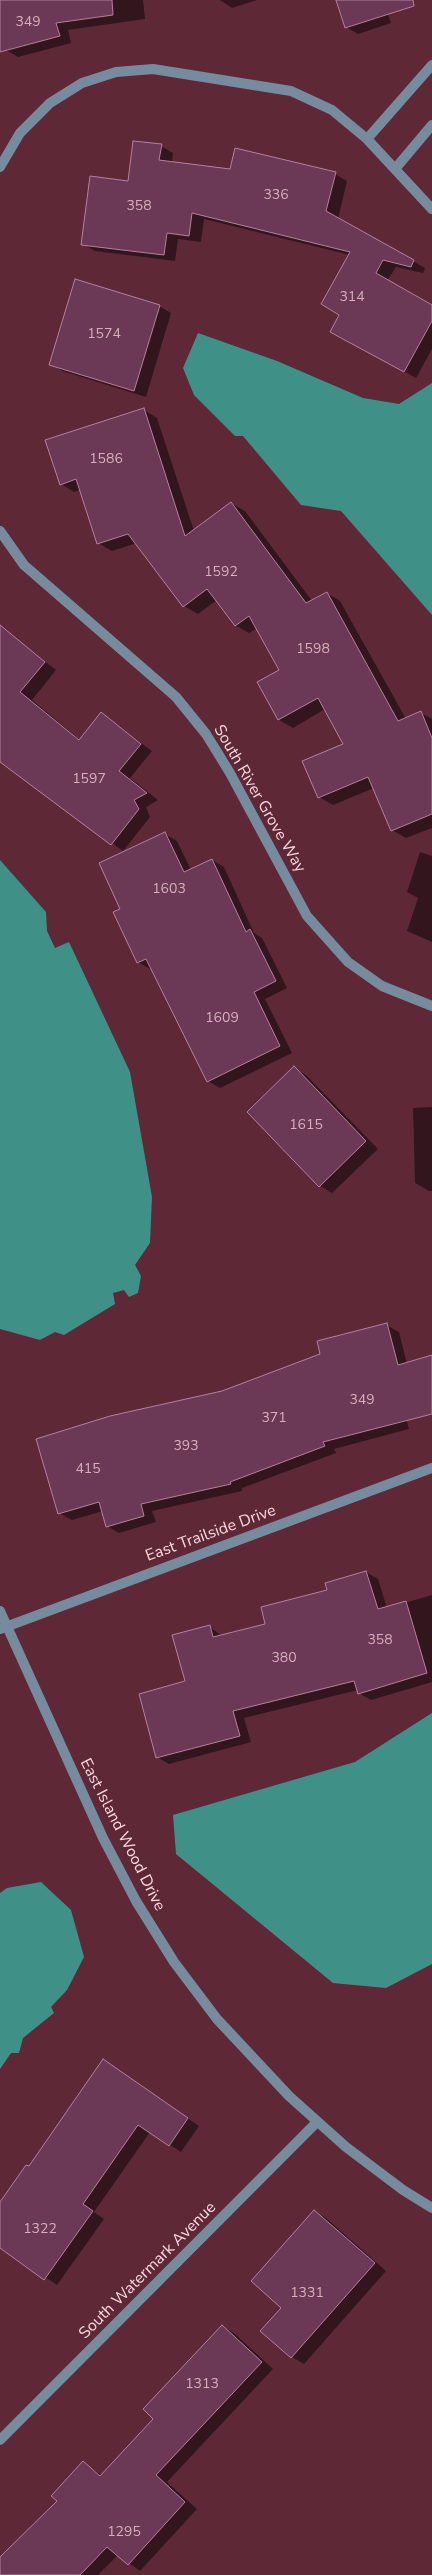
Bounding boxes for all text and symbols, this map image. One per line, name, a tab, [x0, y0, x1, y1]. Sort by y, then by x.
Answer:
house number: 349	[15, 15, 41, 31]
house number: 336	[263, 188, 289, 204]
house number: 358	[126, 199, 152, 215]
house number: 314	[339, 290, 365, 306]
house number: 1574	[87, 327, 121, 343]
house number: 1586	[89, 452, 123, 468]
house number: 1592	[204, 565, 238, 581]
house number: 1598	[296, 642, 330, 658]
street label: South River Grove Way	[209, 722, 309, 876]
house number: 1597	[72, 772, 106, 788]
house number: 1603	[152, 882, 186, 898]
house number: 1609	[205, 1011, 239, 1027]
house number: 1615	[289, 1118, 323, 1134]
house number: 349	[349, 1393, 375, 1409]
house number: 371	[261, 1411, 287, 1427]
house number: 393	[173, 1439, 199, 1455]
house number: 415	[75, 1462, 101, 1478]
street label: East Trailside Drive	[143, 1502, 279, 1566]
house number: 358	[367, 1633, 393, 1649]
house number: 380	[271, 1651, 297, 1667]
street label: East Island Wood Drive	[75, 1756, 169, 1914]
street label: South Watermark Avenue	[75, 2198, 221, 2344]
house number: 1322	[23, 2222, 57, 2238]
house number: 1331	[290, 2286, 324, 2302]
house number: 1313	[185, 2377, 219, 2393]
house number: 1295	[107, 2525, 141, 2541]

